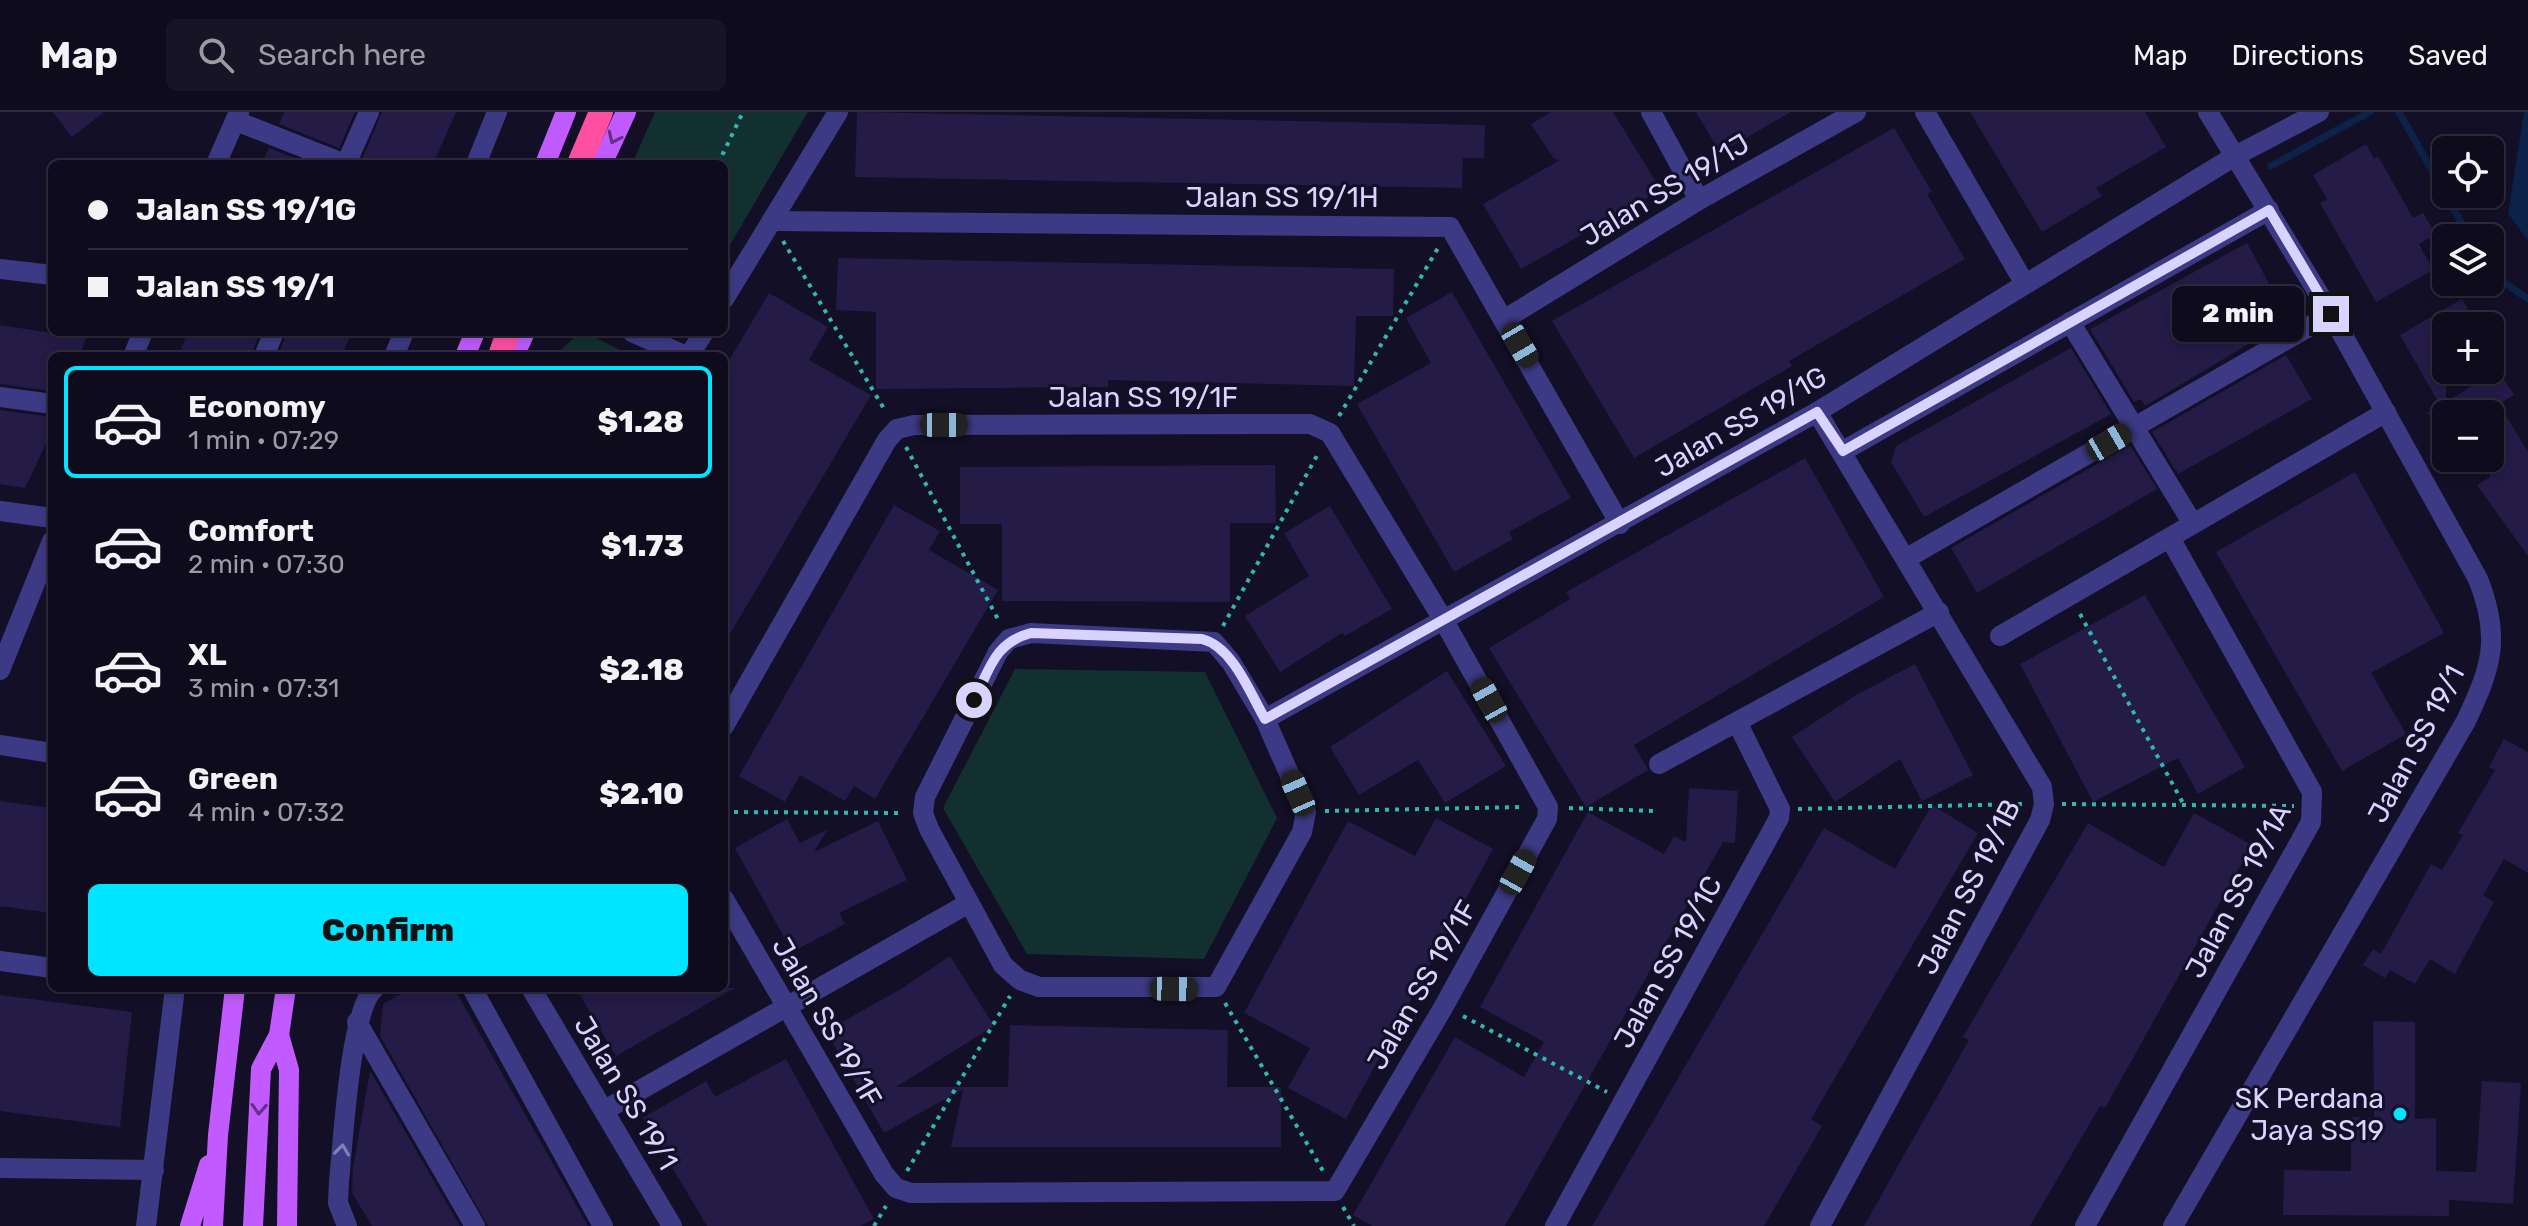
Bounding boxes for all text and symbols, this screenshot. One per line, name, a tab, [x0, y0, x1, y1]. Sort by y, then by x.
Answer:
search box	[166, 19, 726, 91]
text: Map	[40, 32, 118, 78]
icon: search	[194, 33, 238, 77]
text: Search here	[258, 37, 426, 73]
text: Map	[2133, 39, 2187, 72]
text: Directions	[2231, 39, 2364, 72]
text: Saved	[2408, 39, 2488, 72]
street label: Jalan SS 19/1J	[1575, 127, 1755, 253]
one-way arrow	[608, 130, 624, 144]
map controls	[2432, 136, 2504, 472]
button: locate	[2432, 136, 2504, 208]
street label: Jalan SS 19/1H	[1185, 181, 1379, 214]
text: Jalan SS 19/1G	[136, 192, 356, 228]
button: layers	[2432, 224, 2504, 296]
text: Jalan SS 19/1	[136, 269, 335, 305]
callout: 2 min	[2171, 286, 2303, 342]
route end	[2313, 296, 2349, 332]
text: 2 min	[2202, 298, 2274, 329]
button: +	[2432, 312, 2504, 384]
car	[1498, 318, 1542, 372]
street label: Jalan SS 19/1G	[1649, 360, 1833, 484]
street label: Jalan SS 19/1F	[1048, 381, 1238, 414]
icon: car	[92, 386, 164, 458]
text: Economy	[188, 389, 326, 425]
button: −	[2432, 400, 2504, 472]
text: $1.28	[597, 404, 684, 440]
car	[920, 413, 968, 437]
car	[2082, 420, 2136, 464]
text: 1 min · 07:29	[188, 425, 339, 456]
icon: car	[92, 510, 164, 582]
text: Comfort	[188, 513, 314, 549]
text: $1.73	[601, 528, 684, 564]
text: 2 min · 07:30	[188, 549, 345, 580]
icon: car	[92, 634, 164, 706]
text: XL	[188, 637, 227, 673]
text: $2.18	[599, 652, 684, 688]
street label: Jalan SS 19/1	[2361, 660, 2471, 828]
text: 3 min · 07:31	[188, 673, 339, 704]
car	[1467, 673, 1511, 727]
route start	[956, 682, 992, 718]
icon: car	[92, 758, 164, 830]
text: Green	[188, 761, 278, 797]
car	[1277, 766, 1319, 820]
text: $2.10	[599, 776, 684, 812]
street label: Jalan SS 19/1B	[1911, 794, 2027, 980]
text: 4 min · 07:32	[188, 797, 344, 828]
street label: Jalan SS 19/1A	[2178, 798, 2298, 984]
car	[1496, 845, 1540, 899]
street label: Jalan SS 19/1C	[1607, 870, 1729, 1054]
button: Confirm	[88, 884, 688, 976]
street label: Jalan SS 19/1F	[1360, 895, 1484, 1075]
street label: Jalan SS 19/1F	[765, 932, 889, 1112]
car	[1150, 977, 1198, 1001]
street label: Jalan SS 19/1	[567, 1010, 685, 1176]
place label: SK Perdana Jaya SS19	[2235, 1082, 2384, 1147]
one-way arrow	[251, 1103, 268, 1116]
marker: SK Perdana Jaya SS19	[2391, 1105, 2409, 1123]
one-way arrow	[334, 1143, 351, 1156]

